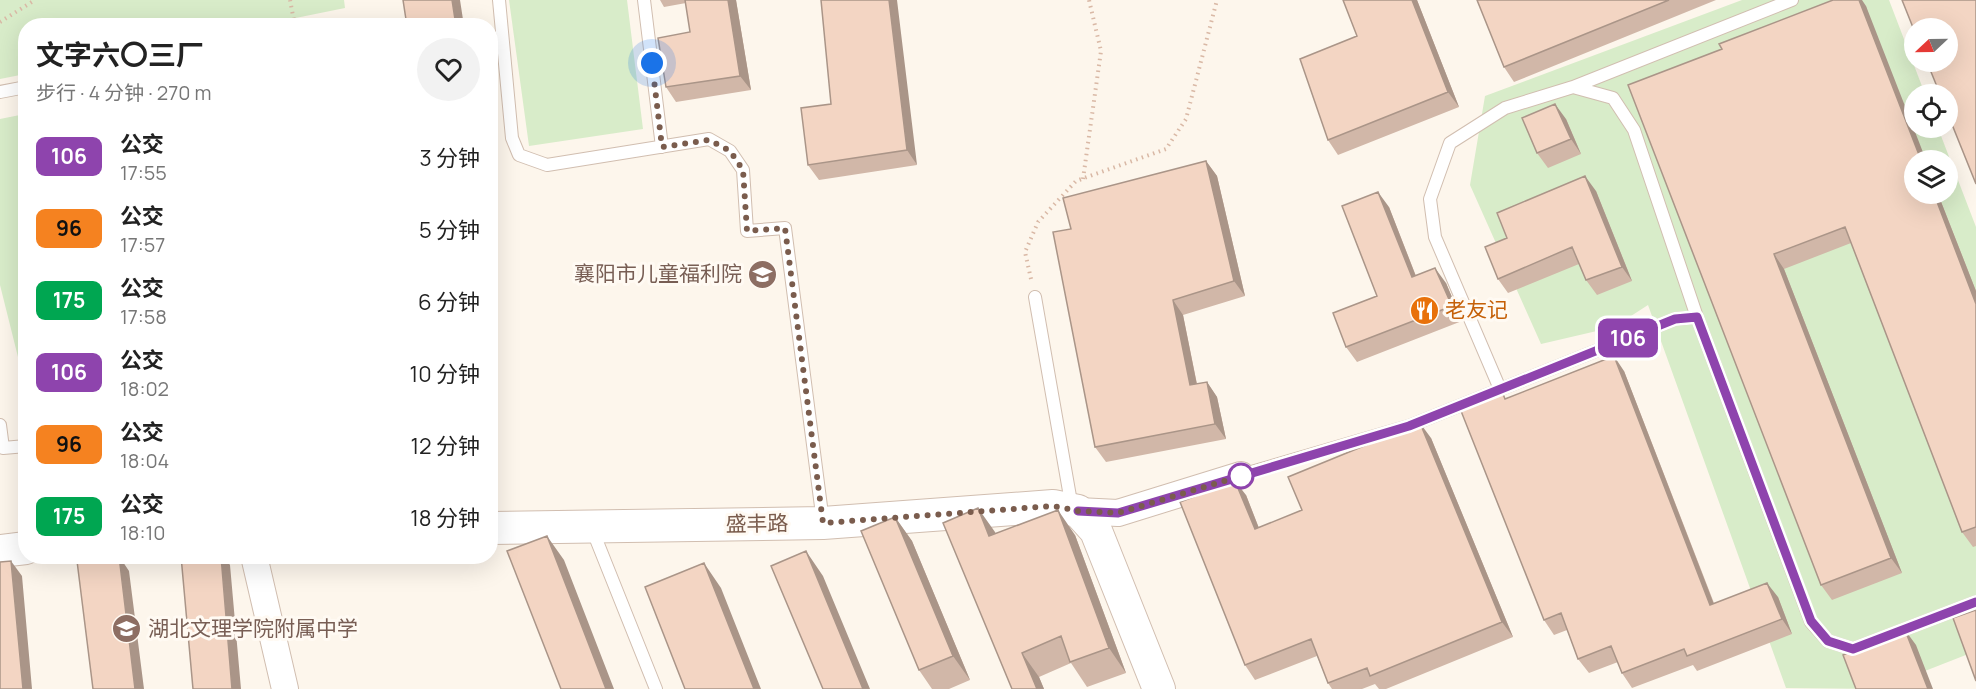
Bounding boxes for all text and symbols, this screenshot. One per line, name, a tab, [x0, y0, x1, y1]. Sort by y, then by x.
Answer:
north arrow	[1904, 18, 1958, 72]
map controls	[1904, 18, 1958, 204]
text: 文字六〇三厂	[36, 35, 204, 73]
button: heart	[417, 38, 480, 101]
your location	[637, 48, 667, 78]
text: 步行 · 4 分钟 · 270 m	[36, 79, 211, 106]
button: locate	[1904, 84, 1958, 138]
text: 公交	[120, 129, 164, 159]
text: 106	[51, 142, 87, 170]
text: 3 分钟	[419, 143, 480, 173]
button: layers	[1904, 150, 1958, 204]
text: 17:55	[120, 159, 167, 186]
text: 公交	[120, 201, 164, 231]
text: 96	[56, 214, 82, 242]
text: 5 分钟	[419, 215, 480, 245]
text: 17:57	[120, 231, 165, 258]
school or university icon: 襄阳市儿童福利院	[747, 258, 779, 290]
place label: 襄阳市儿童福利院	[574, 259, 742, 287]
text: 公交	[120, 273, 164, 303]
text: 175	[53, 286, 85, 314]
text: 6 分钟	[418, 287, 480, 317]
restaurant icon: 老友记	[1408, 294, 1440, 326]
place label: 老友记	[1445, 295, 1508, 323]
text: 17:58	[120, 303, 167, 330]
line badge: 106	[1594, 318, 1662, 358]
text: 106	[1610, 324, 1646, 352]
text: 公交	[120, 345, 164, 375]
text: 106	[51, 358, 87, 386]
text: 10 分钟	[410, 359, 480, 389]
text: 18:02	[120, 375, 169, 402]
text: 公交	[120, 417, 164, 447]
text: 96	[56, 430, 82, 458]
text: 12 分钟	[410, 431, 480, 461]
text: 18:04	[120, 447, 169, 474]
unlabelled marker	[1228, 463, 1254, 489]
text: 公交	[120, 489, 164, 519]
text: 175	[53, 502, 85, 530]
text: 18 分钟	[410, 503, 480, 533]
street label: 盛丰路	[725, 508, 789, 538]
text: 18:10	[120, 519, 165, 546]
school or university icon: 湖北文理学院附属中学	[111, 613, 143, 645]
place label: 湖北文理学院附属中学	[148, 614, 358, 642]

